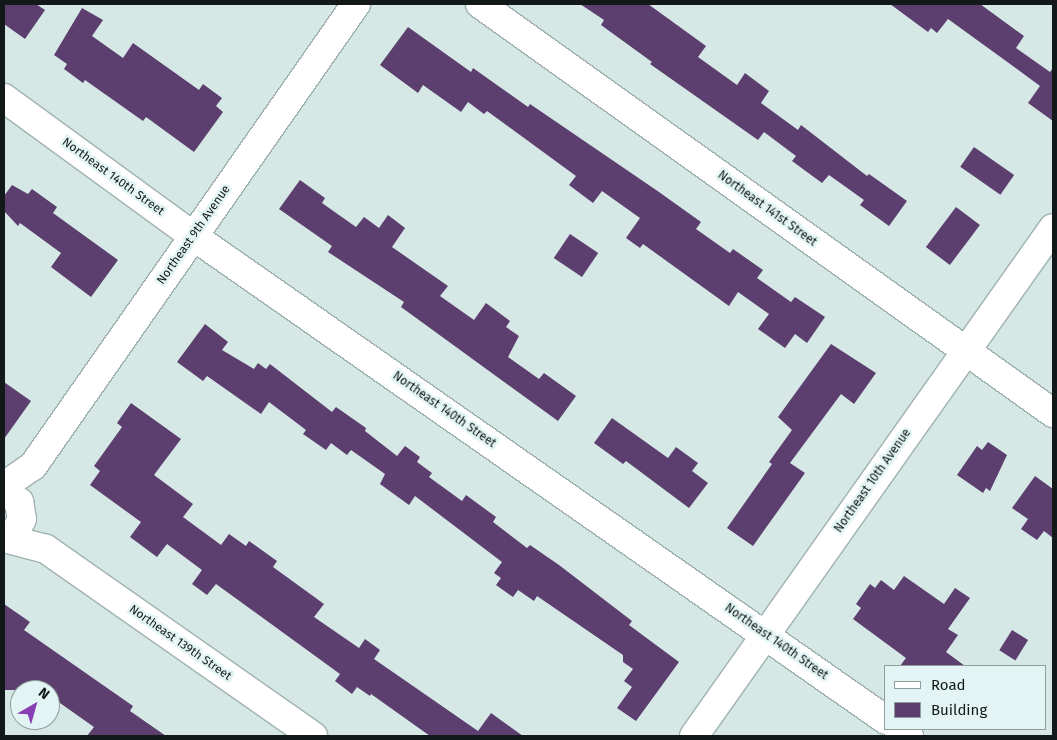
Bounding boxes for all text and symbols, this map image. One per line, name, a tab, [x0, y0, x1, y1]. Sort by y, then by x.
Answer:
street label: Northeast 140th Street	[59, 135, 167, 219]
street label: Northeast 141st Street	[715, 168, 819, 250]
street label: Northeast 9th Avenue	[154, 183, 234, 287]
street label: Northeast 140th Street	[390, 369, 498, 451]
street label: Northeast 10th Avenue	[832, 426, 914, 536]
street label: Northeast 140th Street	[722, 601, 830, 683]
street label: Northeast 139th Street	[126, 602, 234, 684]
legend	[884, 665, 1047, 730]
text: Road	[931, 676, 966, 694]
north arrow	[10, 680, 60, 730]
text: N	[35, 684, 53, 703]
text: Building	[931, 701, 987, 719]

